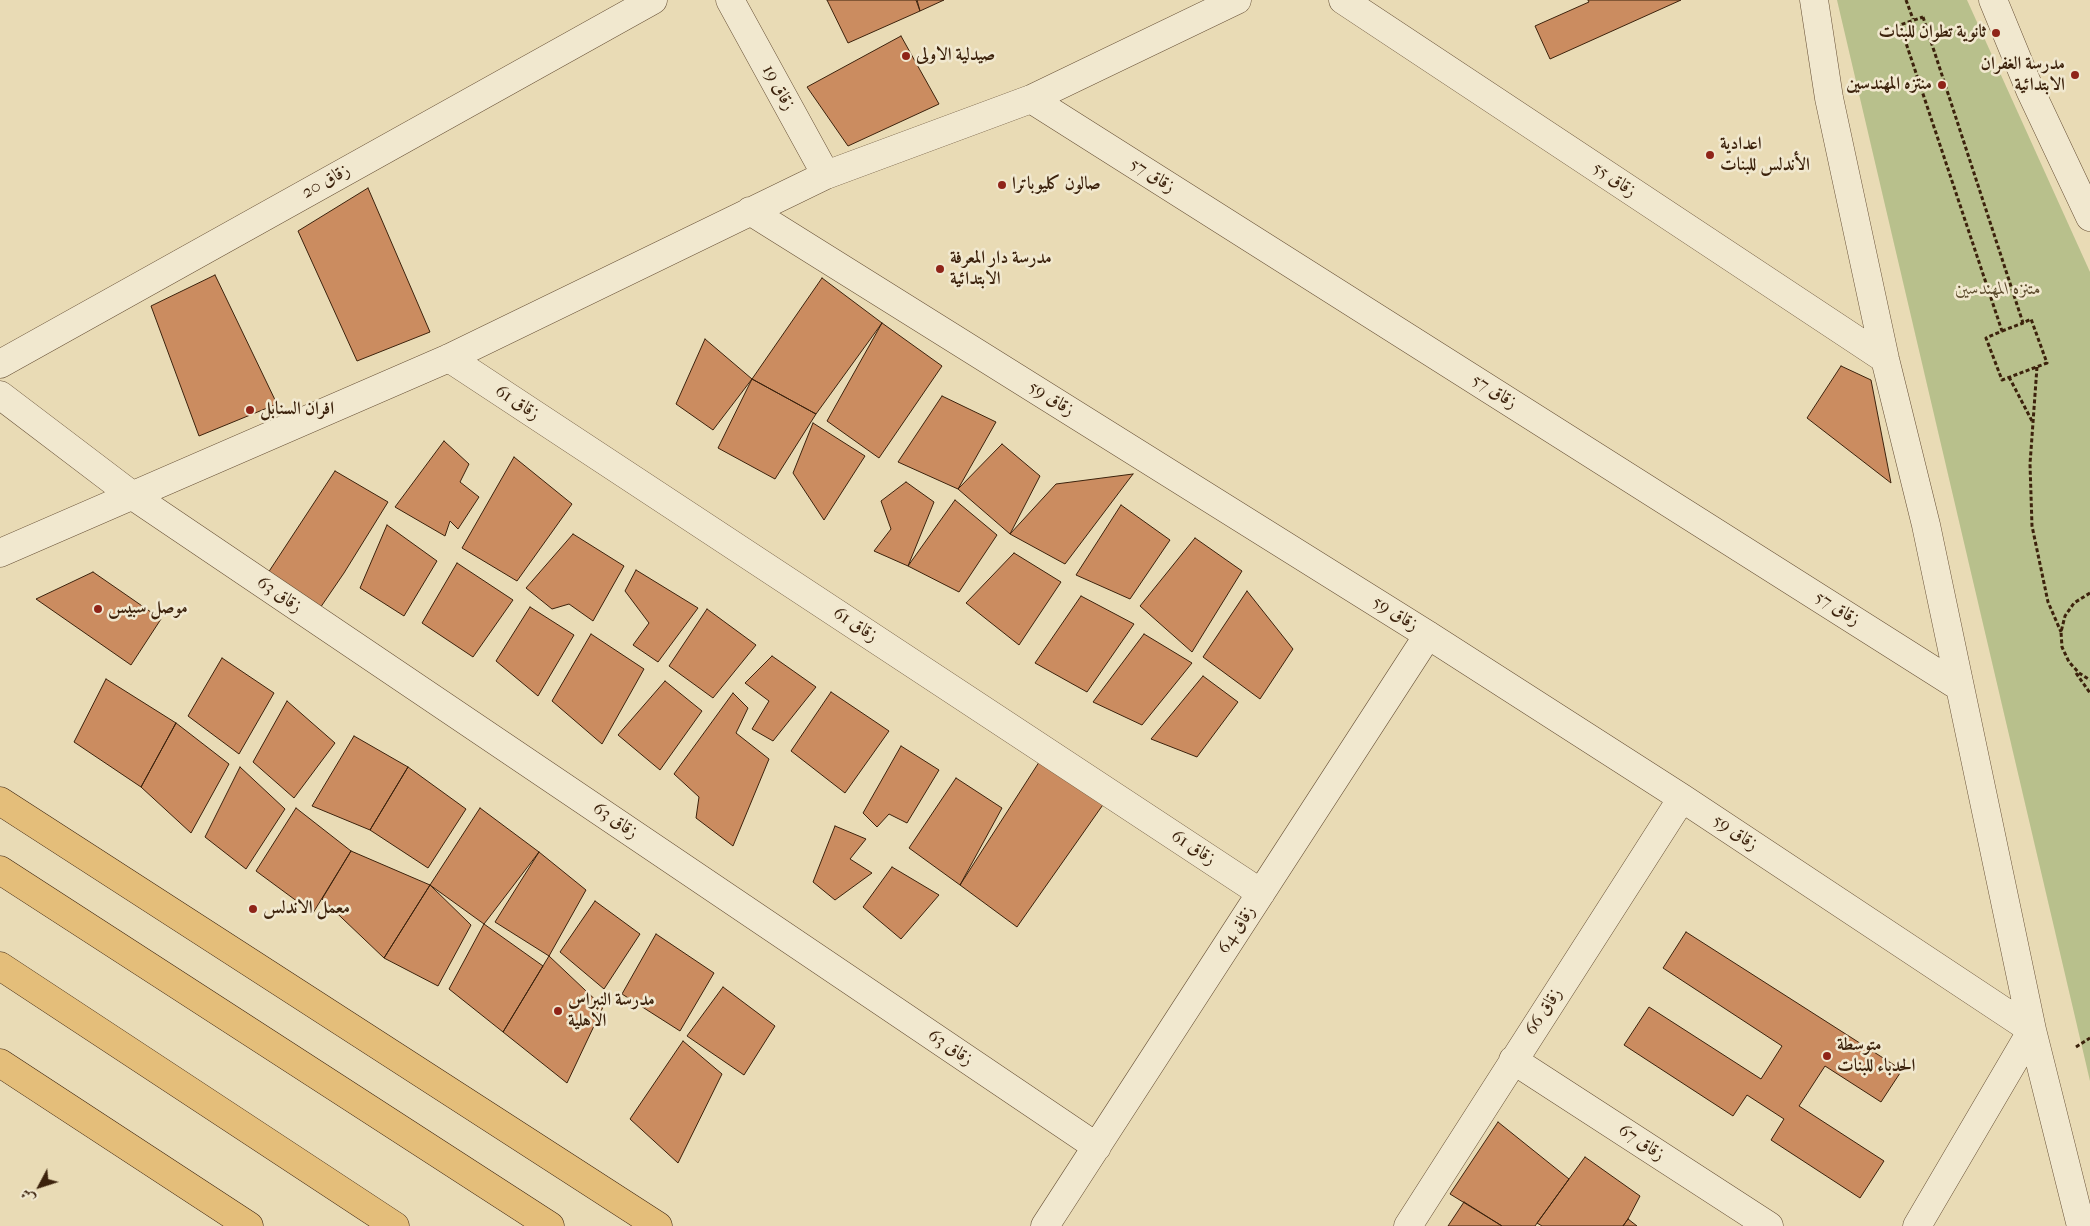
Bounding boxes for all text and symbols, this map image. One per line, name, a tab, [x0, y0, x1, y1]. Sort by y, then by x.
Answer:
place label: ثانوية تطوان للبنات	[1879, 22, 1986, 44]
marker: ثانوية تطوان للبنات	[1990, 27, 2002, 39]
place label: صيدلية الاولى	[916, 45, 995, 67]
marker: صيدلية الاولى	[900, 50, 912, 62]
place label: مدرسة الغفران الابتدائية	[1981, 54, 2065, 96]
street label: زقاق 19	[757, 61, 799, 115]
marker: مدرسة الغفران الابتدائية	[2069, 69, 2081, 81]
place label: منتزه المهندسين	[1846, 74, 1932, 96]
marker: منتزه المهندسين	[1936, 79, 1948, 91]
place label: اعدادية الأندلس للبنات	[1720, 134, 1810, 176]
marker: اعدادية الأندلس للبنات	[1704, 149, 1716, 161]
street label: زقاق 57	[1125, 154, 1179, 198]
street label: زقاق 55	[1588, 158, 1640, 202]
street label: زقاق 20	[298, 160, 354, 204]
place label: صالون كليوباترا	[1012, 174, 1101, 196]
marker: صالون كليوباترا	[996, 179, 1008, 191]
place label: مدرسة دار المعرفة الابتدائية	[950, 248, 1052, 290]
marker: مدرسة دار المعرفة الابتدائية	[934, 263, 946, 275]
park label: متنزه المهندسين	[1955, 279, 2041, 301]
street label: زقاق 57	[1467, 370, 1521, 414]
street label: زقاق 59	[1024, 377, 1078, 421]
street label: زقاق 61	[491, 381, 543, 425]
place label: افران السنابل	[260, 399, 334, 421]
marker: افران السنابل	[244, 404, 256, 416]
street label: زقاق 63	[252, 572, 306, 618]
street label: زقاق 57	[1810, 587, 1864, 631]
street label: زقاق 59	[1368, 592, 1422, 636]
place label: موصل سبيس	[108, 598, 188, 620]
marker: موصل سبيس	[92, 603, 104, 615]
street label: زقاق 61	[829, 603, 881, 647]
street label: زقاق 63	[588, 798, 642, 844]
street label: زقاق 59	[1708, 810, 1762, 856]
street label: زقاق 61	[1167, 826, 1219, 870]
place label: معمل الاندلس	[263, 898, 350, 920]
street label: زقاق 64	[1213, 902, 1261, 958]
marker: معمل الاندلس	[247, 903, 259, 915]
street label: زقاق 66	[1521, 984, 1567, 1040]
place label: مدرسة النبراس الاهلية	[568, 990, 655, 1032]
marker: مدرسة النبراس الاهلية	[552, 1005, 564, 1017]
street label: زقاق 63	[923, 1025, 977, 1071]
place label: متوسطة الحدباء للبنات	[1837, 1035, 1915, 1078]
marker: متوسطة الحدباء للبنات	[1821, 1050, 1833, 1062]
street label: زقاق 67	[1614, 1120, 1668, 1166]
north arrow	[15, 1161, 65, 1211]
text: ش	[17, 1185, 39, 1207]

